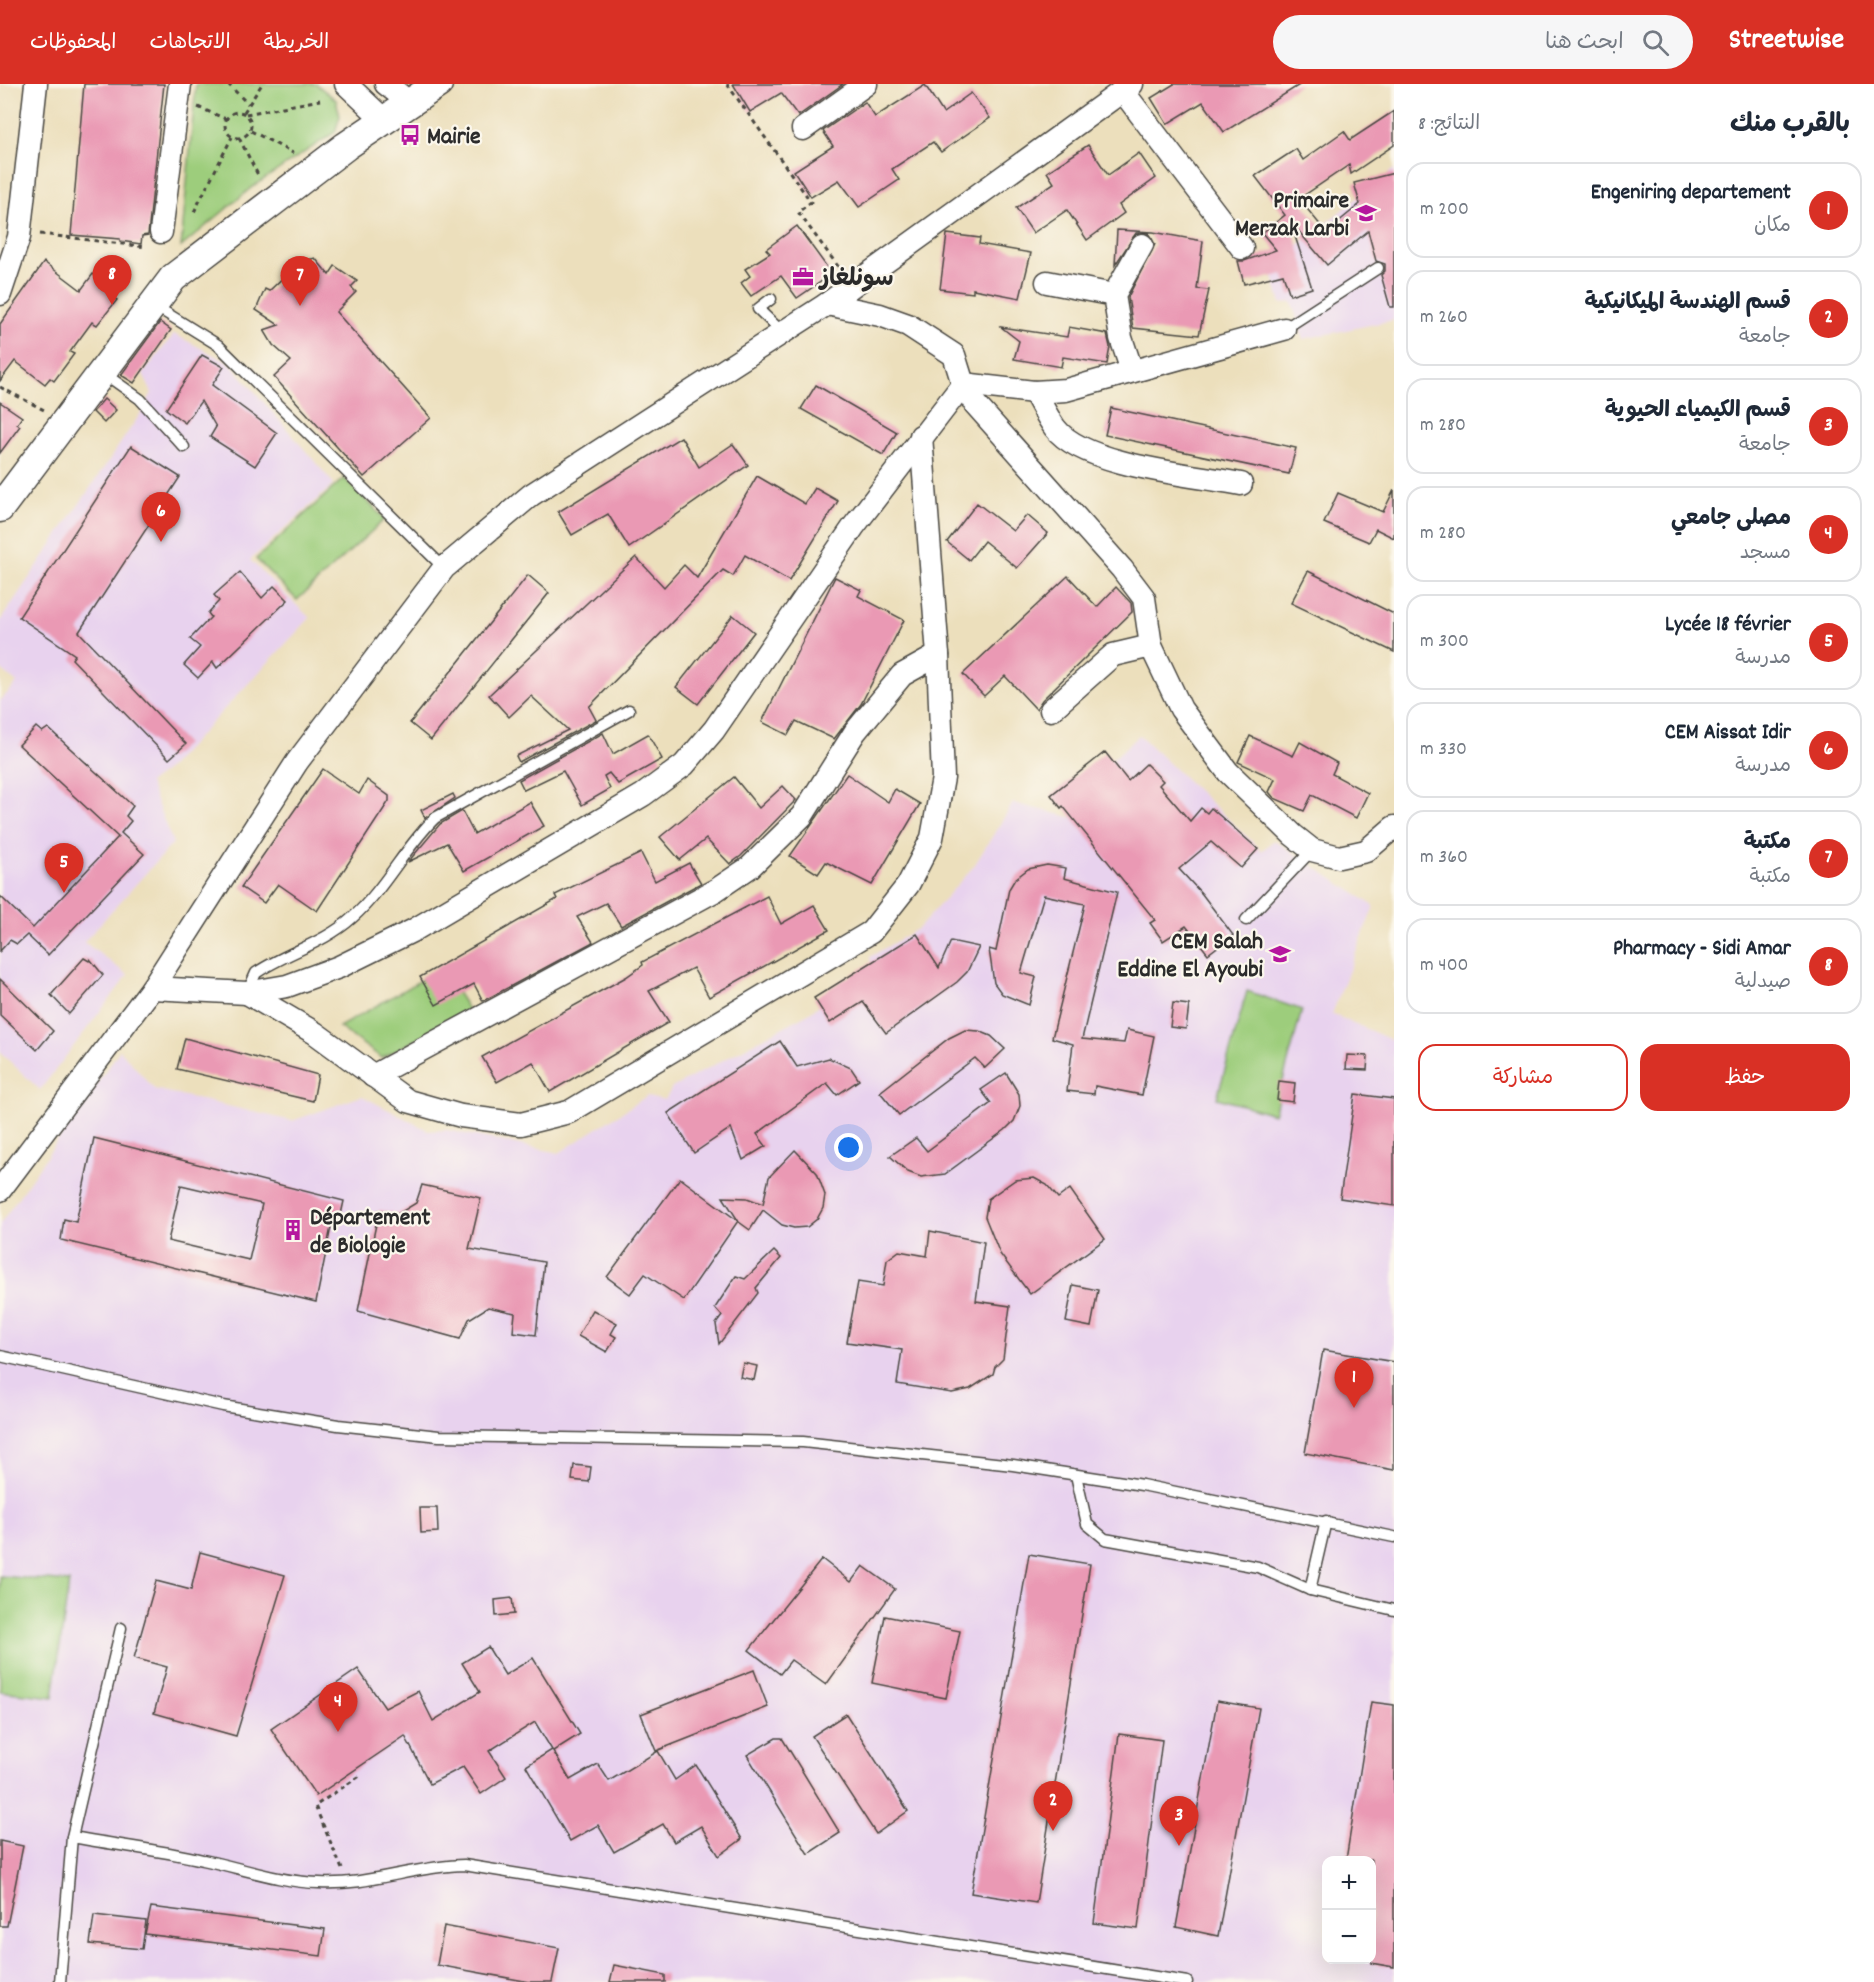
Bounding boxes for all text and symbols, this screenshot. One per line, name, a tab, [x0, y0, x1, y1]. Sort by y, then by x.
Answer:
search box	[1273, 15, 1693, 69]
text: Streetwise	[1729, 22, 1844, 62]
icon: search	[1639, 26, 1672, 59]
text: ابحث هنا	[1545, 28, 1624, 59]
text: المحفوظات	[30, 29, 116, 59]
text: الاتجاهات	[149, 29, 231, 59]
text: الخريطة	[264, 29, 329, 59]
text: بالقرب منك	[1730, 107, 1850, 144]
text: النتائج: 8	[1418, 111, 1480, 139]
place label: Mairie	[427, 121, 481, 155]
bus stop icon: Mairie	[398, 123, 422, 147]
text: Engeniring departement	[1591, 178, 1791, 209]
place label: Primaire Merzak Larbi	[1235, 185, 1350, 247]
text: 200 m	[1420, 196, 1469, 224]
text: 1	[1826, 196, 1831, 224]
school or university icon: Primaire Merzak Larbi	[1354, 201, 1378, 225]
text: مكان	[1754, 213, 1791, 241]
pin: 8	[92, 256, 132, 305]
pin: 7	[280, 256, 320, 306]
place label: سونلغاز	[818, 263, 894, 297]
office icon: سونلغاز	[791, 265, 815, 289]
text: قسم الهندسة الميكانيكية	[1585, 288, 1791, 319]
text: 260 m	[1420, 304, 1468, 332]
text: 2	[1824, 304, 1833, 332]
text: جامعة	[1739, 324, 1791, 352]
text: قسم الكيمياء الحيوية	[1605, 396, 1791, 427]
text: 280 m	[1420, 412, 1466, 440]
text: 3	[1824, 412, 1833, 440]
text: جامعة	[1739, 432, 1791, 460]
pin: 6	[142, 492, 180, 542]
text: مصلى جامعي	[1671, 504, 1791, 535]
text: 280 m	[1420, 520, 1466, 548]
text: 4	[1824, 520, 1833, 548]
text: مسجد	[1740, 540, 1791, 568]
text: Lycée 18 février	[1665, 610, 1791, 641]
text: 300 m	[1420, 628, 1469, 656]
text: 5	[1824, 628, 1833, 656]
text: مدرسة	[1735, 645, 1791, 673]
text: CEM Aissat Idir	[1665, 718, 1791, 749]
text: 330 m	[1420, 736, 1467, 764]
text: 6	[1824, 736, 1833, 764]
text: مدرسة	[1735, 753, 1791, 781]
text: مكتبة	[1744, 828, 1791, 859]
pin: 5	[44, 844, 84, 893]
text: 360 m	[1420, 844, 1468, 872]
text: 7	[1825, 844, 1832, 872]
text: مكتبة	[1749, 864, 1791, 892]
place label: CEM Salah Eddine El Ayoubi	[1117, 926, 1264, 988]
text: Pharmacy - Sidi Amar	[1613, 934, 1791, 965]
school or university icon: CEM Salah Eddine El Ayoubi	[1268, 942, 1292, 966]
text: 400 m	[1420, 952, 1468, 980]
text: 8	[1824, 952, 1833, 980]
text: صيدلية	[1735, 969, 1791, 997]
button: مشاركة	[1418, 1044, 1628, 1111]
button: حفظ	[1640, 1044, 1850, 1111]
your location	[834, 1133, 863, 1162]
place label: Département de Biologie	[310, 1202, 431, 1264]
building icon: Département de Biologie	[281, 1218, 305, 1242]
pin: 1	[1334, 1358, 1374, 1408]
pin: 4	[318, 1682, 358, 1732]
pin: 2	[1034, 1782, 1072, 1831]
pin: 3	[1160, 1796, 1198, 1846]
map controls	[1322, 1856, 1376, 1964]
button: +	[1322, 1856, 1376, 1910]
button: −	[1322, 1910, 1376, 1964]

